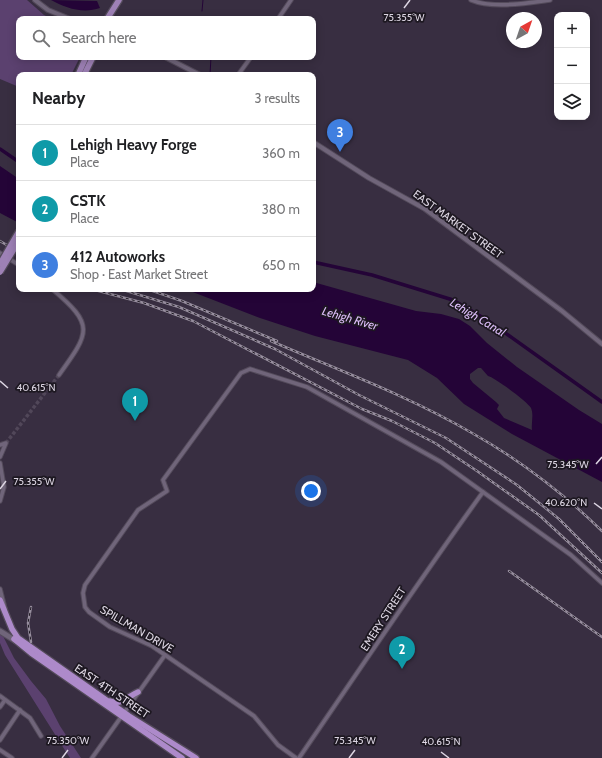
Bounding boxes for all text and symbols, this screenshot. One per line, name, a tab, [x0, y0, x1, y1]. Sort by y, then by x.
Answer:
text: 75.355°W	[383, 11, 425, 24]
north arrow	[506, 12, 542, 48]
map controls	[554, 12, 590, 120]
button: +	[554, 12, 590, 48]
search box	[16, 16, 316, 60]
icon: search	[30, 27, 52, 49]
text: Search here	[62, 29, 137, 47]
button: −	[554, 48, 590, 84]
button: layers	[554, 84, 590, 120]
text: Nearby	[32, 88, 85, 108]
text: 3 results	[254, 90, 300, 106]
pin: 3	[327, 119, 353, 152]
text: Lehigh Heavy Forge	[70, 136, 197, 154]
text: 1	[43, 145, 47, 161]
text: 360 m	[262, 145, 300, 161]
text: Place	[70, 154, 99, 170]
street label: EAST MARKET STREET	[410, 187, 506, 261]
text: CSTK	[70, 192, 106, 210]
text: 2	[42, 201, 48, 217]
text: 380 m	[262, 201, 300, 217]
text: Place	[70, 210, 99, 226]
text: 412 Autoworks	[70, 248, 165, 266]
text: 3	[41, 257, 49, 273]
text: 650 m	[262, 257, 300, 273]
text: Shop · East Market Street	[70, 266, 208, 282]
water label: Lehigh Canal	[447, 295, 509, 340]
water label: Lehigh River	[320, 303, 381, 333]
text: 40.615°N	[17, 381, 55, 394]
pin: 1	[122, 388, 148, 421]
text: 75.345°W	[547, 458, 589, 471]
text: 75.355°W	[13, 475, 55, 488]
your location	[301, 481, 321, 501]
text: 40.620°N	[545, 496, 587, 509]
street label: EMERY STREET	[357, 584, 409, 654]
street label: SPILLMAN DRIVE	[98, 602, 176, 656]
pin: 2	[389, 636, 415, 669]
street label: EAST 4TH STREET	[72, 661, 152, 721]
text: 75.350°W	[47, 734, 90, 747]
text: 75.345°W	[334, 734, 376, 747]
text: 40.615°N	[422, 735, 460, 748]

